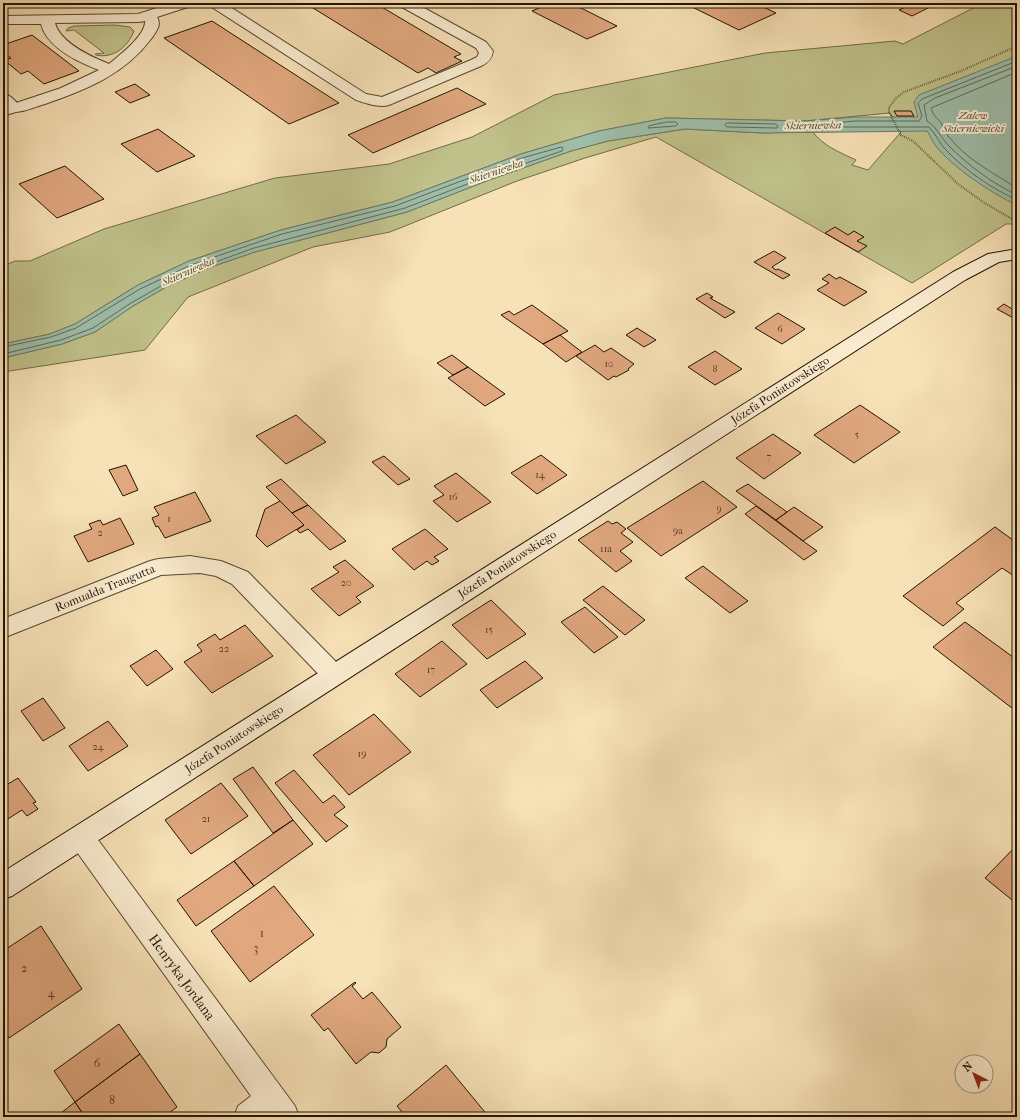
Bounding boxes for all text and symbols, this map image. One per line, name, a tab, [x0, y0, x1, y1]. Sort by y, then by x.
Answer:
water label: Zalew Skierniewicki	[941, 109, 1005, 135]
water label: Skierniewka	[783, 119, 842, 133]
water label: Skierniewka	[466, 156, 525, 187]
water label: Skierniewka	[159, 254, 217, 289]
house number: 6	[777, 323, 783, 335]
street label: Józefa Poniatowskiego	[727, 353, 832, 428]
house number: 10	[604, 358, 614, 370]
house number: 8	[712, 363, 718, 375]
house number: 5	[855, 429, 859, 441]
house number: 7	[767, 451, 772, 463]
house number: 14	[535, 469, 546, 481]
house number: 16	[449, 491, 458, 503]
house number: 9	[716, 503, 722, 515]
house number: 1	[167, 513, 171, 525]
house number: 9a	[673, 525, 683, 537]
house number: 2	[97, 527, 103, 539]
street label: Józefa Poniatowskiego	[454, 527, 559, 602]
house number: 11a	[600, 543, 612, 555]
street label: Romualda Traugutta	[53, 561, 158, 614]
house number: 20	[341, 577, 351, 589]
house number: 15	[485, 624, 493, 636]
house number: 22	[219, 643, 229, 655]
house number: 17	[427, 664, 435, 676]
street label: Józefa Poniatowskiego	[181, 702, 286, 777]
house number: 24	[92, 741, 105, 753]
house number: 19	[358, 748, 366, 760]
house number: 21	[202, 813, 210, 825]
house number: 1	[260, 926, 264, 940]
street label: Henryka Jordana	[145, 931, 219, 1024]
house number: 3	[254, 941, 259, 955]
house number: 2	[21, 961, 27, 975]
house number: 4	[47, 986, 55, 1000]
north arrow	[954, 1054, 994, 1094]
house number: 6	[94, 1056, 101, 1070]
text: N	[960, 1059, 976, 1075]
house number: 8	[109, 1093, 115, 1107]

